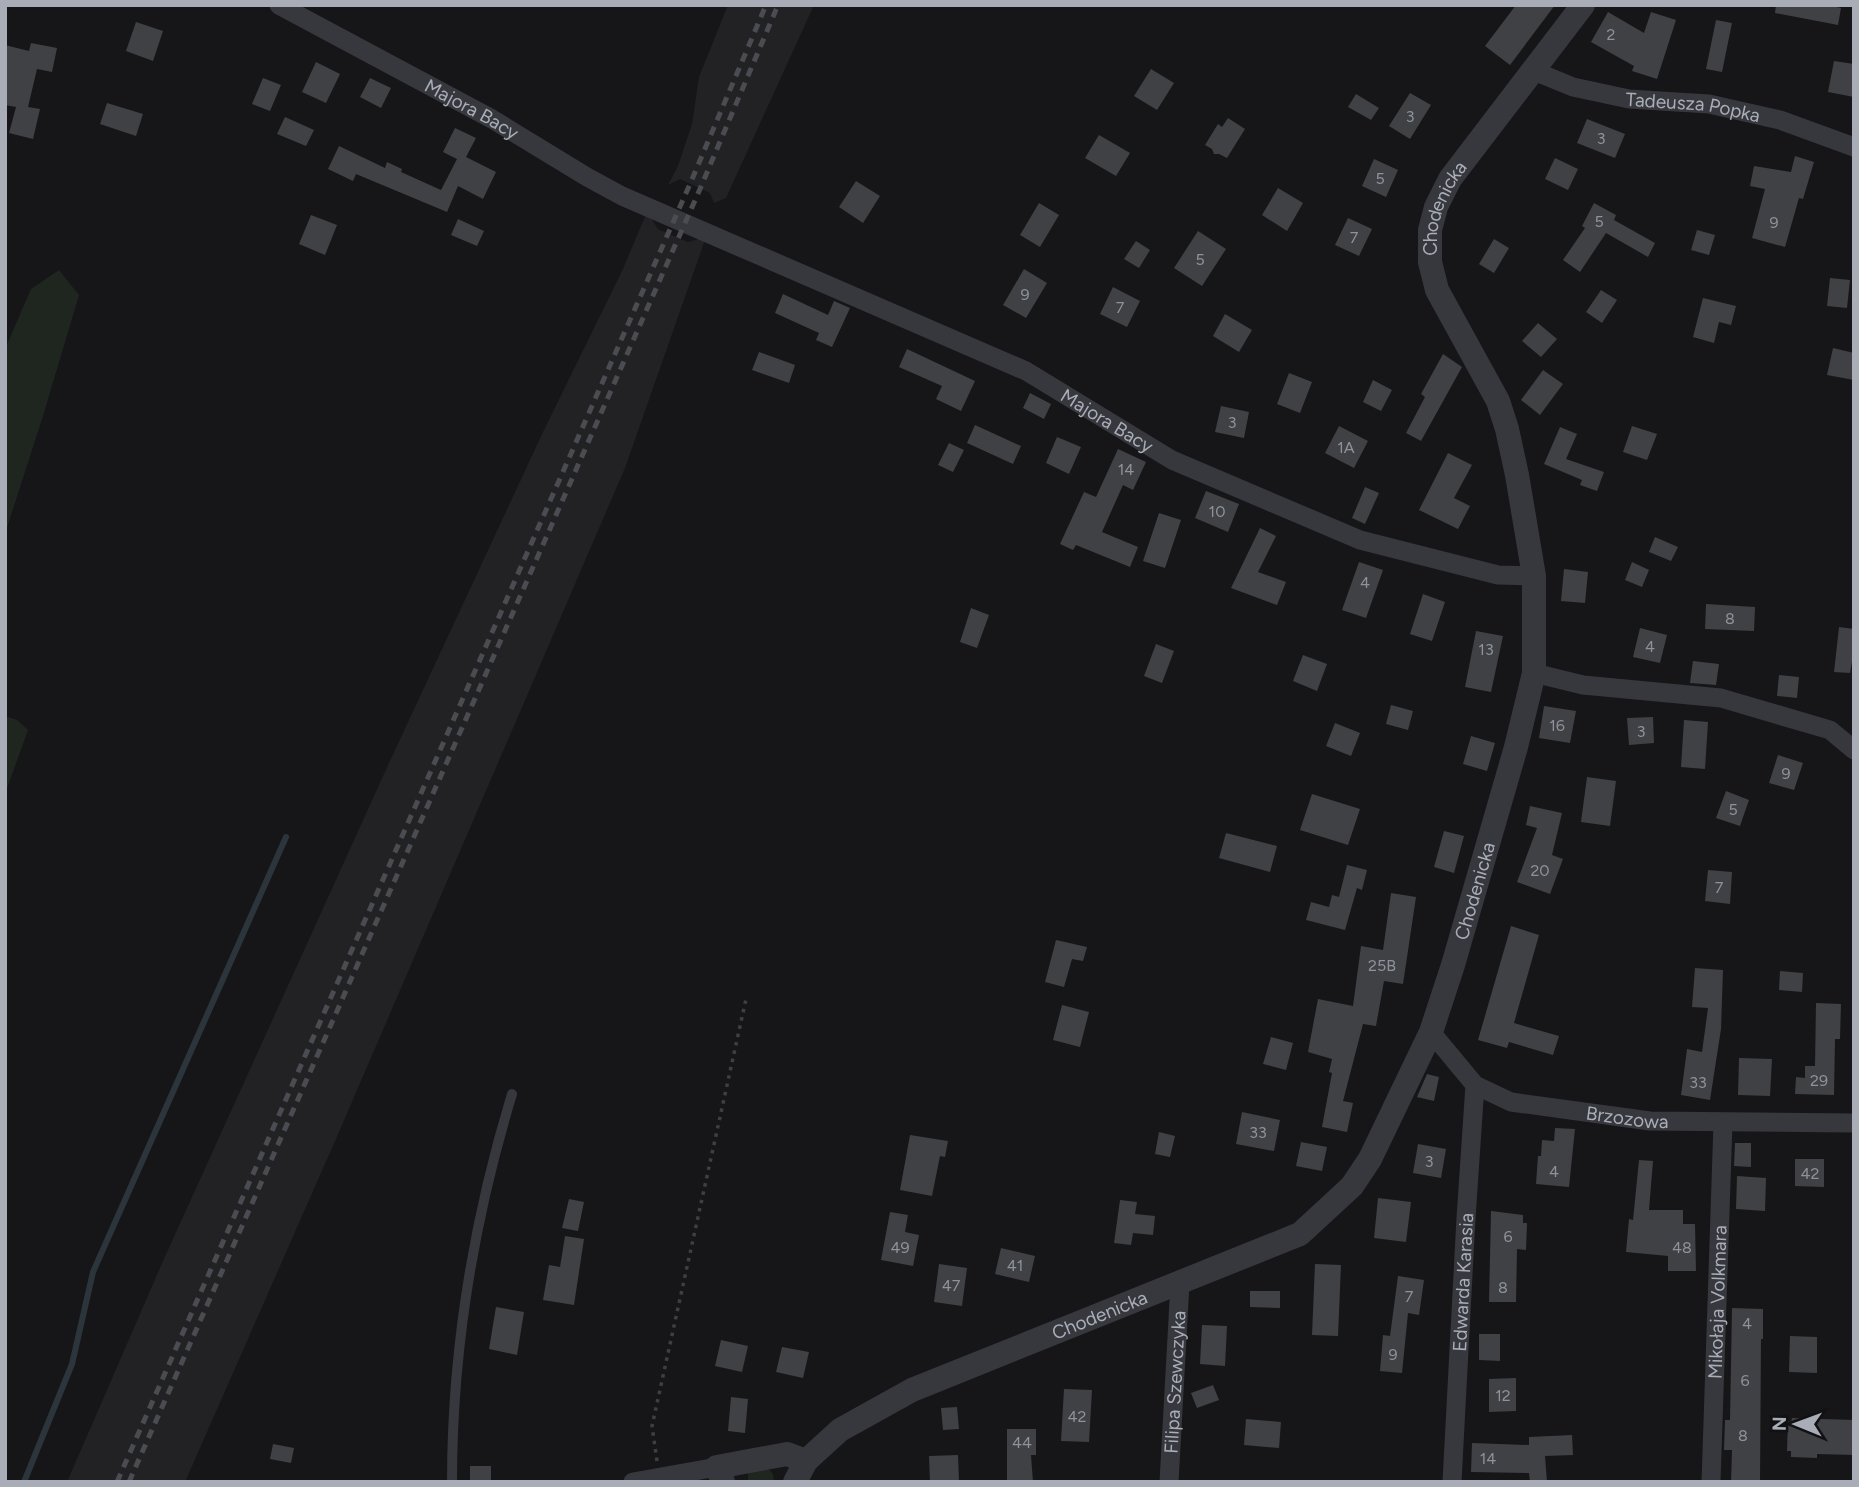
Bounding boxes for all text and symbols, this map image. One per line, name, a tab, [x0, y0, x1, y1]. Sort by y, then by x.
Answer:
house number: 2	[1607, 25, 1615, 44]
street label: Majora Bacy	[421, 74, 523, 145]
street label: Tadeusza Popka	[1625, 88, 1762, 127]
house number: 3	[1406, 107, 1414, 126]
house number: 3	[1597, 129, 1605, 148]
street label: Chodenicka	[1419, 156, 1472, 256]
house number: 5	[1375, 169, 1385, 188]
house number: 5	[1594, 212, 1604, 231]
house number: 9	[1769, 213, 1779, 232]
house number: 7	[1350, 228, 1359, 247]
house number: 5	[1195, 250, 1205, 269]
house number: 9	[1020, 285, 1030, 304]
house number: 7	[1116, 298, 1125, 317]
street label: Majora Bacy	[1056, 384, 1157, 458]
house number: 3	[1228, 413, 1236, 432]
house number: 1A	[1337, 438, 1355, 457]
house number: 14	[1118, 460, 1134, 479]
house number: 10	[1209, 502, 1225, 521]
house number: 4	[1360, 573, 1370, 592]
house number: 8	[1725, 609, 1735, 628]
house number: 4	[1645, 637, 1655, 656]
house number: 13	[1478, 640, 1494, 659]
house number: 16	[1549, 716, 1565, 735]
house number: 3	[1637, 722, 1645, 741]
house number: 9	[1781, 764, 1791, 783]
house number: 5	[1728, 800, 1738, 819]
street label: Chodenicka	[1450, 839, 1500, 943]
house number: 20	[1530, 861, 1550, 880]
house number: 7	[1715, 878, 1724, 897]
house number: 25B	[1368, 956, 1396, 975]
house number: 29	[1810, 1071, 1828, 1090]
house number: 33	[1689, 1073, 1707, 1092]
street label: Brzozowa	[1585, 1101, 1669, 1133]
house number: 33	[1249, 1123, 1267, 1142]
house number: 3	[1425, 1152, 1433, 1171]
house number: 4	[1549, 1162, 1559, 1181]
house number: 42	[1801, 1164, 1819, 1183]
street label: Edwarda Karasia	[1448, 1212, 1478, 1352]
street label: Mikołaja Volkmara	[1703, 1225, 1732, 1379]
house number: 6	[1503, 1227, 1513, 1246]
house number: 49	[891, 1238, 910, 1257]
house number: 48	[1672, 1238, 1692, 1257]
house number: 41	[1007, 1256, 1023, 1275]
house number: 47	[942, 1276, 961, 1295]
house number: 8	[1498, 1278, 1508, 1297]
street label: Chodenicka	[1048, 1286, 1151, 1345]
house number: 7	[1405, 1287, 1414, 1306]
street label: Filipa Szewczyka	[1160, 1310, 1190, 1454]
house number: 4	[1742, 1314, 1752, 1333]
house number: 9	[1388, 1345, 1398, 1364]
house number: 6	[1740, 1371, 1750, 1390]
house number: 12	[1495, 1386, 1511, 1405]
north arrow	[1761, 1389, 1831, 1459]
house number: 42	[1068, 1407, 1086, 1426]
text: N	[1768, 1416, 1791, 1431]
house number: 8	[1738, 1426, 1748, 1445]
house number: 44	[1012, 1433, 1032, 1452]
house number: 14	[1480, 1449, 1496, 1468]

